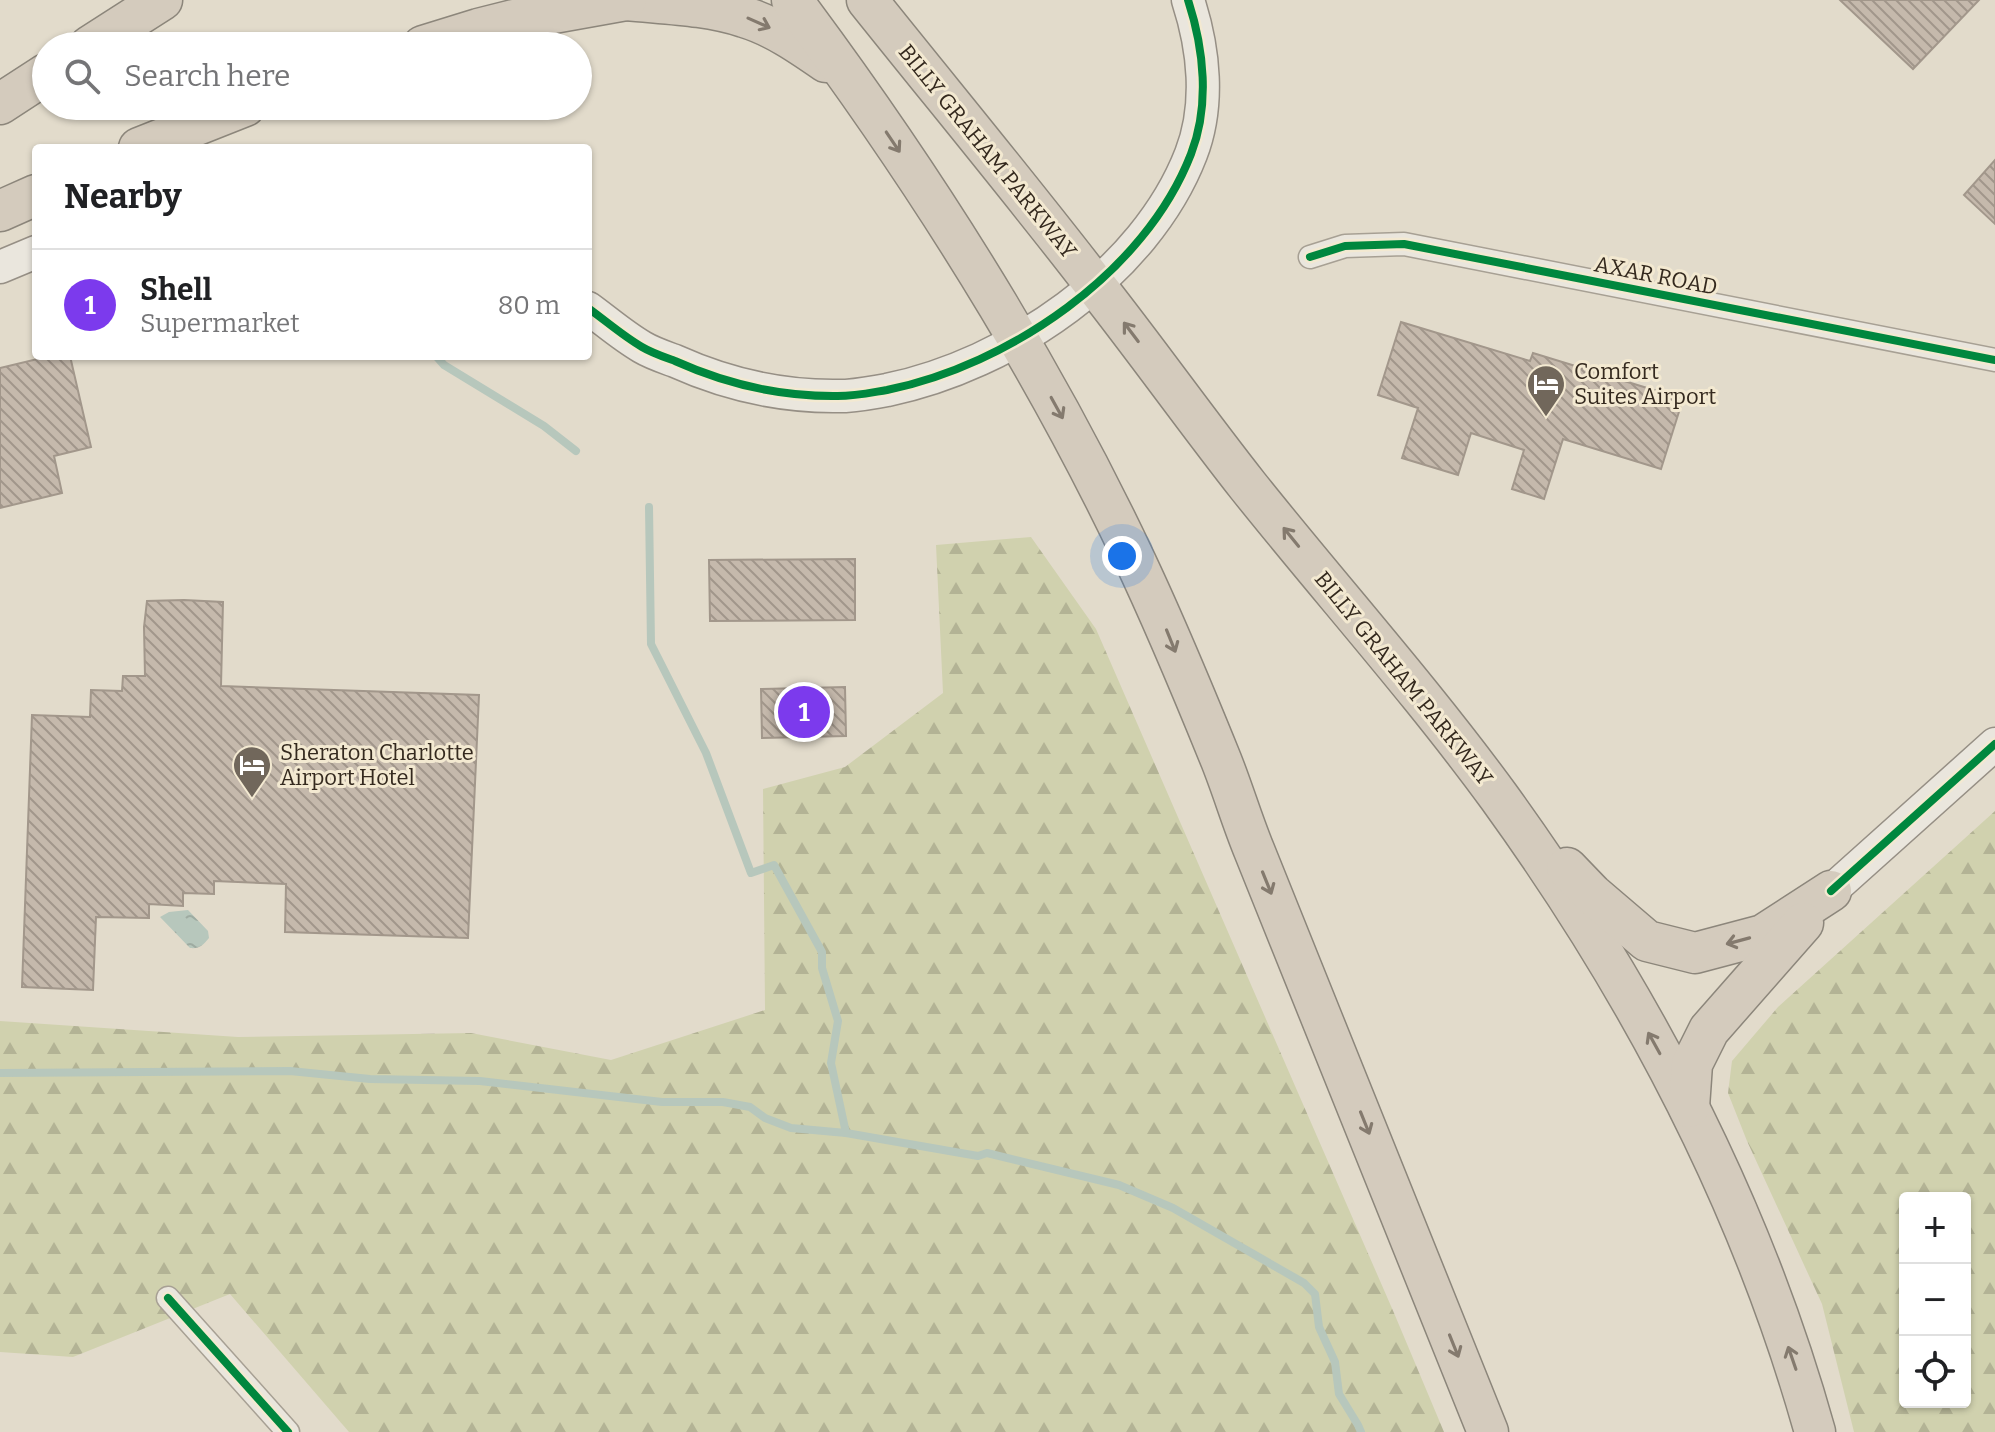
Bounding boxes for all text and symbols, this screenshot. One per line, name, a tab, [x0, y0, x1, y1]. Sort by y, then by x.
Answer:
one-way arrow	[746, 16, 770, 31]
search box	[32, 32, 592, 120]
street label: BILLY GRAHAM PARKWAY	[893, 39, 1083, 265]
icon: search	[60, 54, 104, 98]
text: Search here	[124, 58, 291, 94]
one-way arrow	[885, 130, 901, 152]
text: Nearby	[64, 176, 182, 217]
street label: AXAR ROAD	[1592, 250, 1720, 301]
text: Shell	[140, 272, 212, 308]
text: 1	[84, 290, 96, 321]
text: 80 m	[498, 290, 560, 321]
text: Supermarket	[140, 308, 300, 339]
one-way arrow	[1123, 322, 1140, 343]
place label: Comfort Suites Airport	[1574, 358, 1716, 410]
hotel icon: Comfort Suites Airport	[1525, 363, 1567, 418]
one-way arrow	[1050, 395, 1065, 419]
one-way arrow	[1282, 528, 1300, 548]
your location	[1102, 536, 1142, 576]
street label: BILLY GRAHAM PARKWAY	[1309, 566, 1499, 792]
one-way arrow	[1165, 628, 1180, 653]
pin: 1	[778, 682, 830, 742]
place label: Sheraton Charlotte Airport Hotel	[280, 739, 474, 791]
hotel icon: Sheraton Charlotte Airport Hotel	[231, 744, 273, 799]
one-way arrow	[1261, 870, 1276, 895]
one-way arrow	[1726, 935, 1752, 950]
one-way arrow	[1646, 1032, 1662, 1055]
one-way arrow	[1359, 1110, 1374, 1135]
map controls	[1899, 1192, 1971, 1408]
button: +	[1899, 1192, 1971, 1264]
button: −	[1899, 1264, 1971, 1336]
one-way arrow	[1448, 1333, 1462, 1358]
button: locate	[1899, 1336, 1971, 1408]
one-way arrow	[1783, 1345, 1798, 1370]

